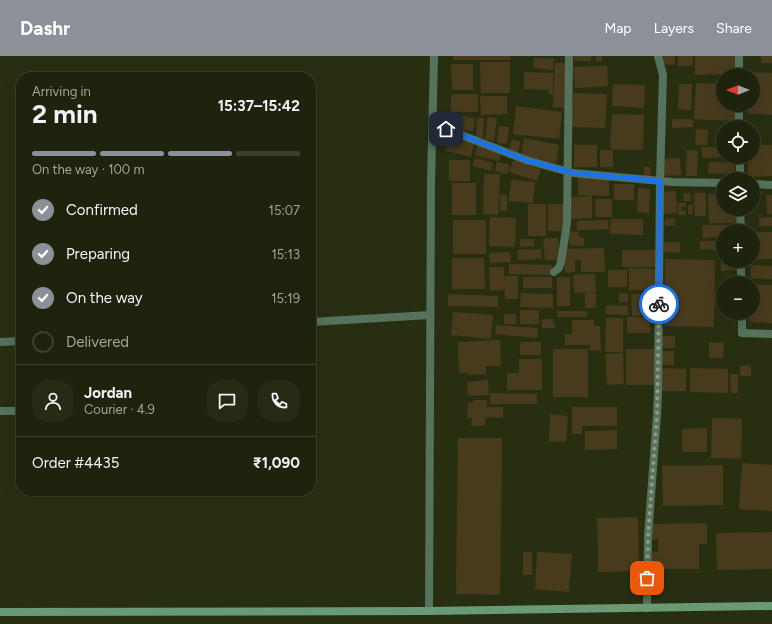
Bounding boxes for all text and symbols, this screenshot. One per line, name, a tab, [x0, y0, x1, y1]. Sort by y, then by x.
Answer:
text: Dashr	[20, 17, 70, 40]
text: Map	[604, 20, 632, 37]
text: Layers	[654, 20, 694, 37]
text: Share	[716, 20, 752, 37]
north arrow	[716, 68, 760, 112]
map controls	[716, 68, 760, 320]
text: Arriving in	[32, 84, 91, 99]
text: 15:37–15:42	[218, 97, 300, 115]
text: 2 min	[32, 98, 98, 130]
pin	[429, 112, 463, 146]
icon: home	[435, 118, 457, 140]
button: locate	[716, 120, 760, 164]
text: On the way · 100 m	[32, 162, 144, 177]
button: layers	[716, 172, 760, 216]
icon: check	[32, 199, 54, 221]
text: Confirmed	[66, 201, 138, 219]
text: 15:07	[269, 203, 300, 218]
button: +	[716, 224, 760, 268]
icon: check	[32, 243, 54, 265]
text: Preparing	[66, 245, 130, 263]
text: 15:13	[271, 247, 300, 262]
button: −	[716, 276, 760, 320]
courier	[639, 284, 679, 324]
icon: check	[32, 287, 54, 309]
text: On the way	[66, 289, 143, 307]
text: 15:19	[271, 291, 300, 306]
icon: bike	[648, 293, 670, 315]
text: Delivered	[66, 333, 129, 351]
button: person	[32, 380, 74, 422]
button: chat	[206, 380, 248, 422]
button: phone	[258, 380, 300, 422]
text: Jordan	[84, 384, 132, 402]
text: Courier · 4.9	[84, 402, 155, 417]
text: Order #4435	[32, 454, 119, 472]
text: ₹1,090	[253, 454, 300, 472]
pin	[630, 561, 664, 595]
icon: bag	[636, 567, 658, 589]

